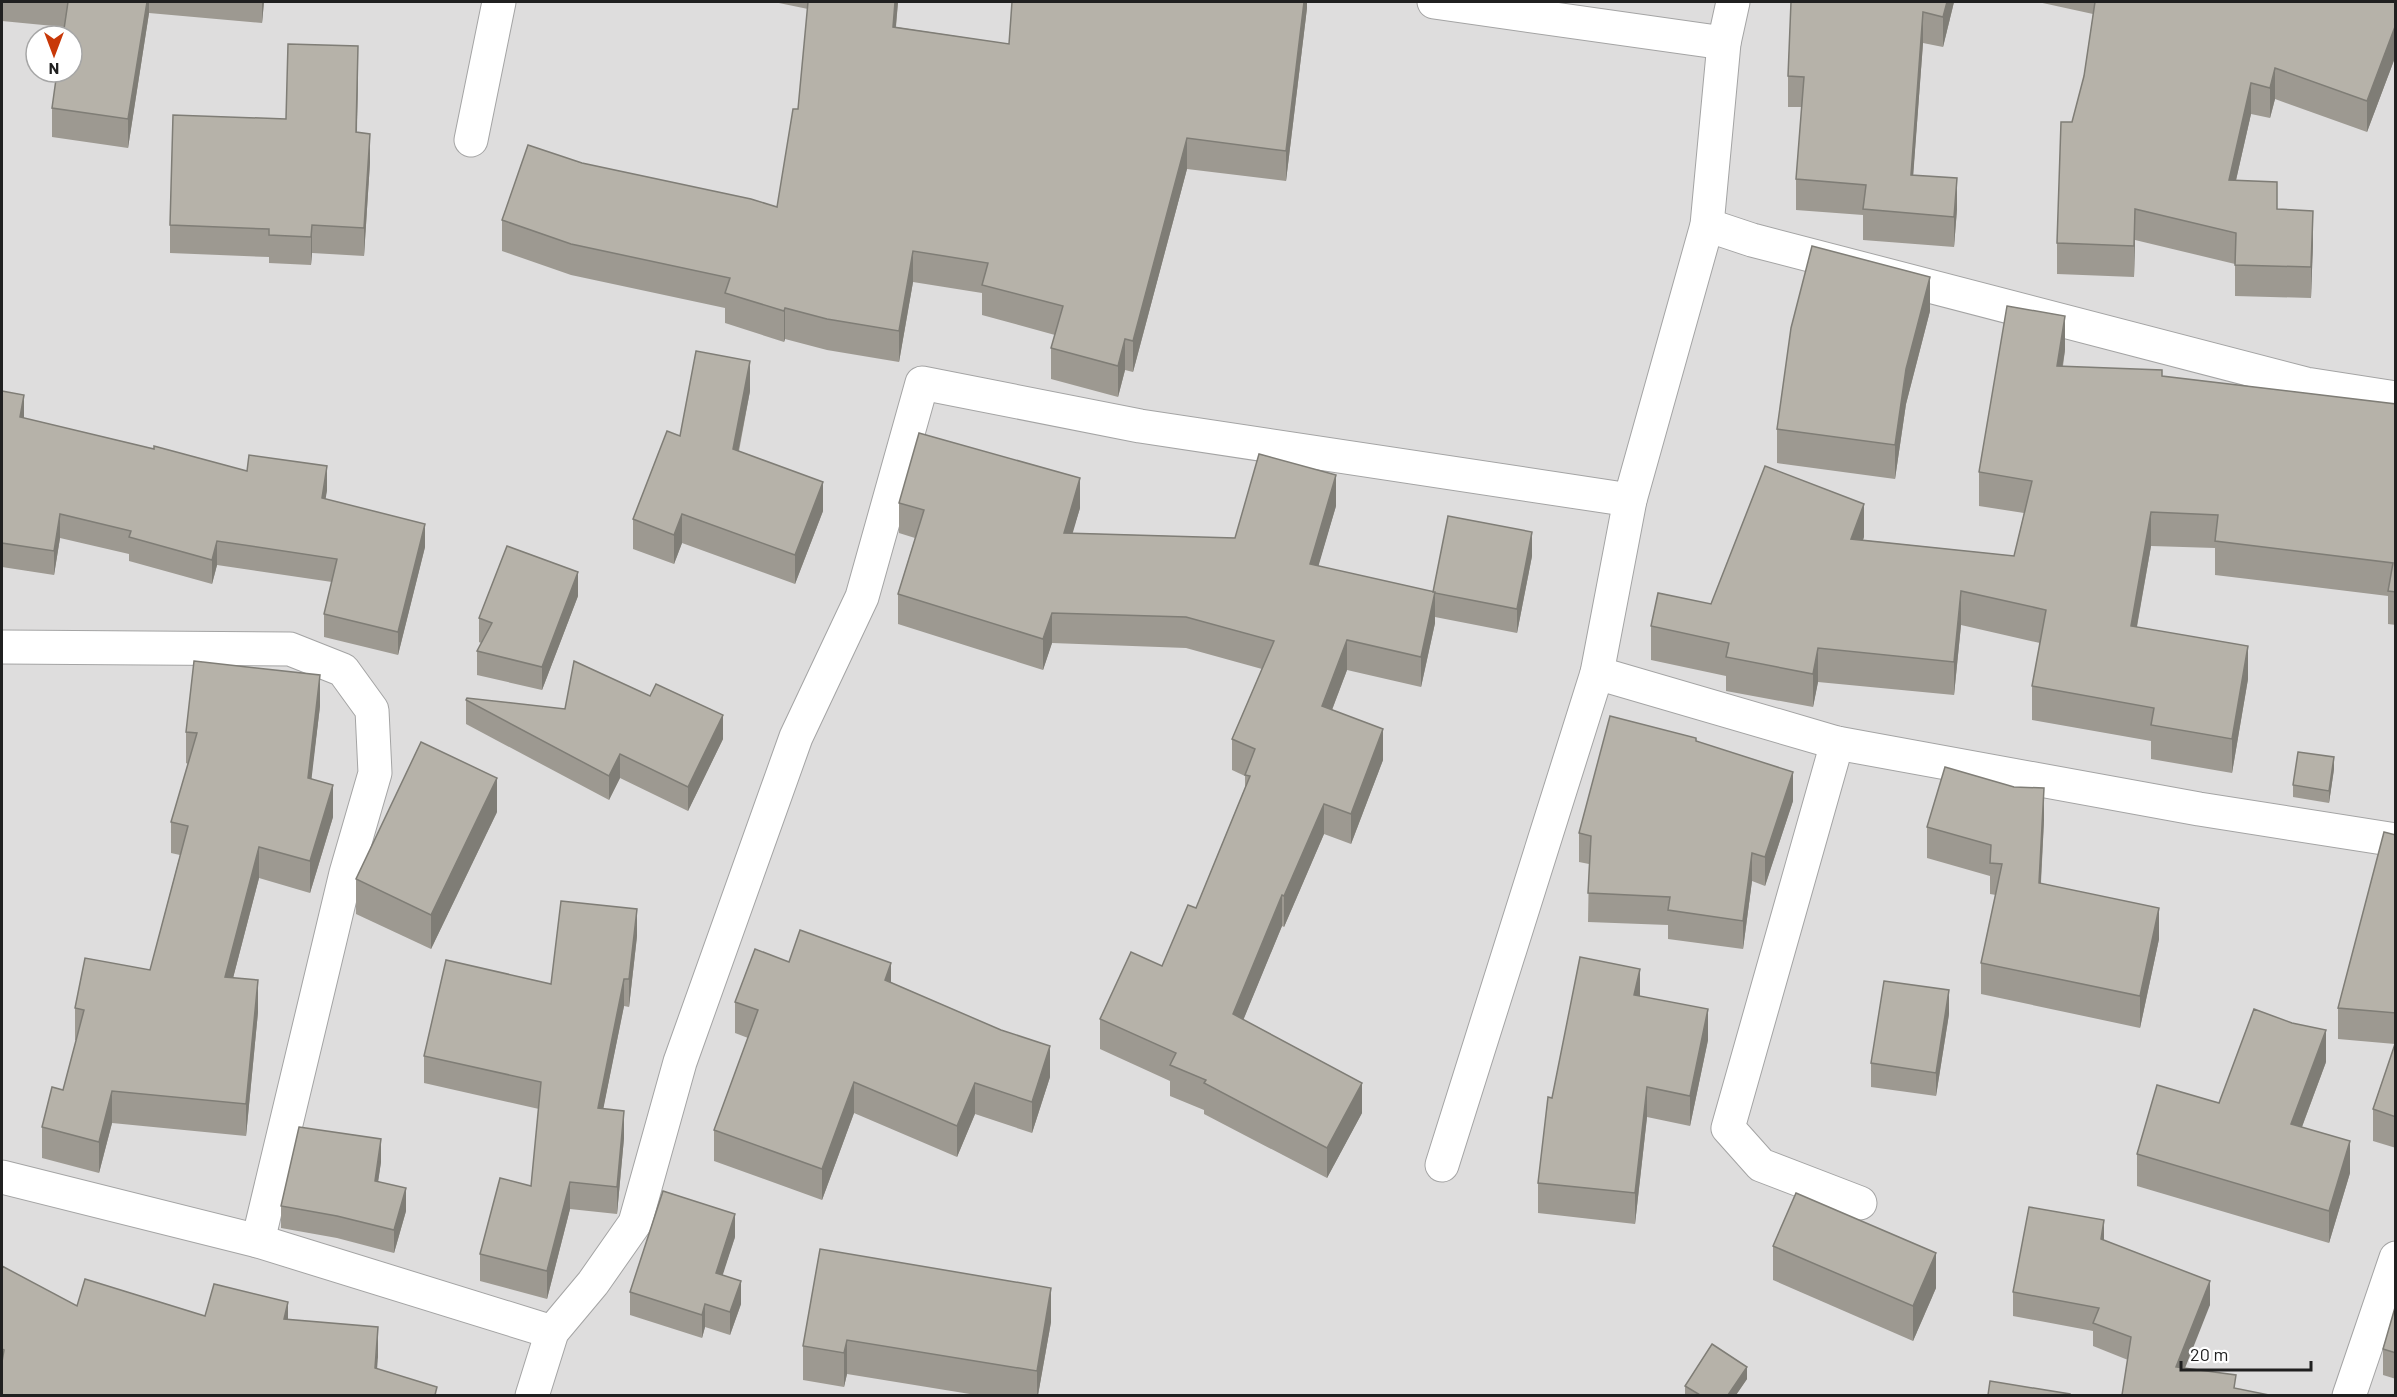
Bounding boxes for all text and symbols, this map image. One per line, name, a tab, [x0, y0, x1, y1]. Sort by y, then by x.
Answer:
north arrow	[24, 24, 84, 84]
text: N	[49, 60, 59, 79]
scale bar	[2181, 1334, 2312, 1372]
text: 20 m	[2190, 1343, 2228, 1365]

